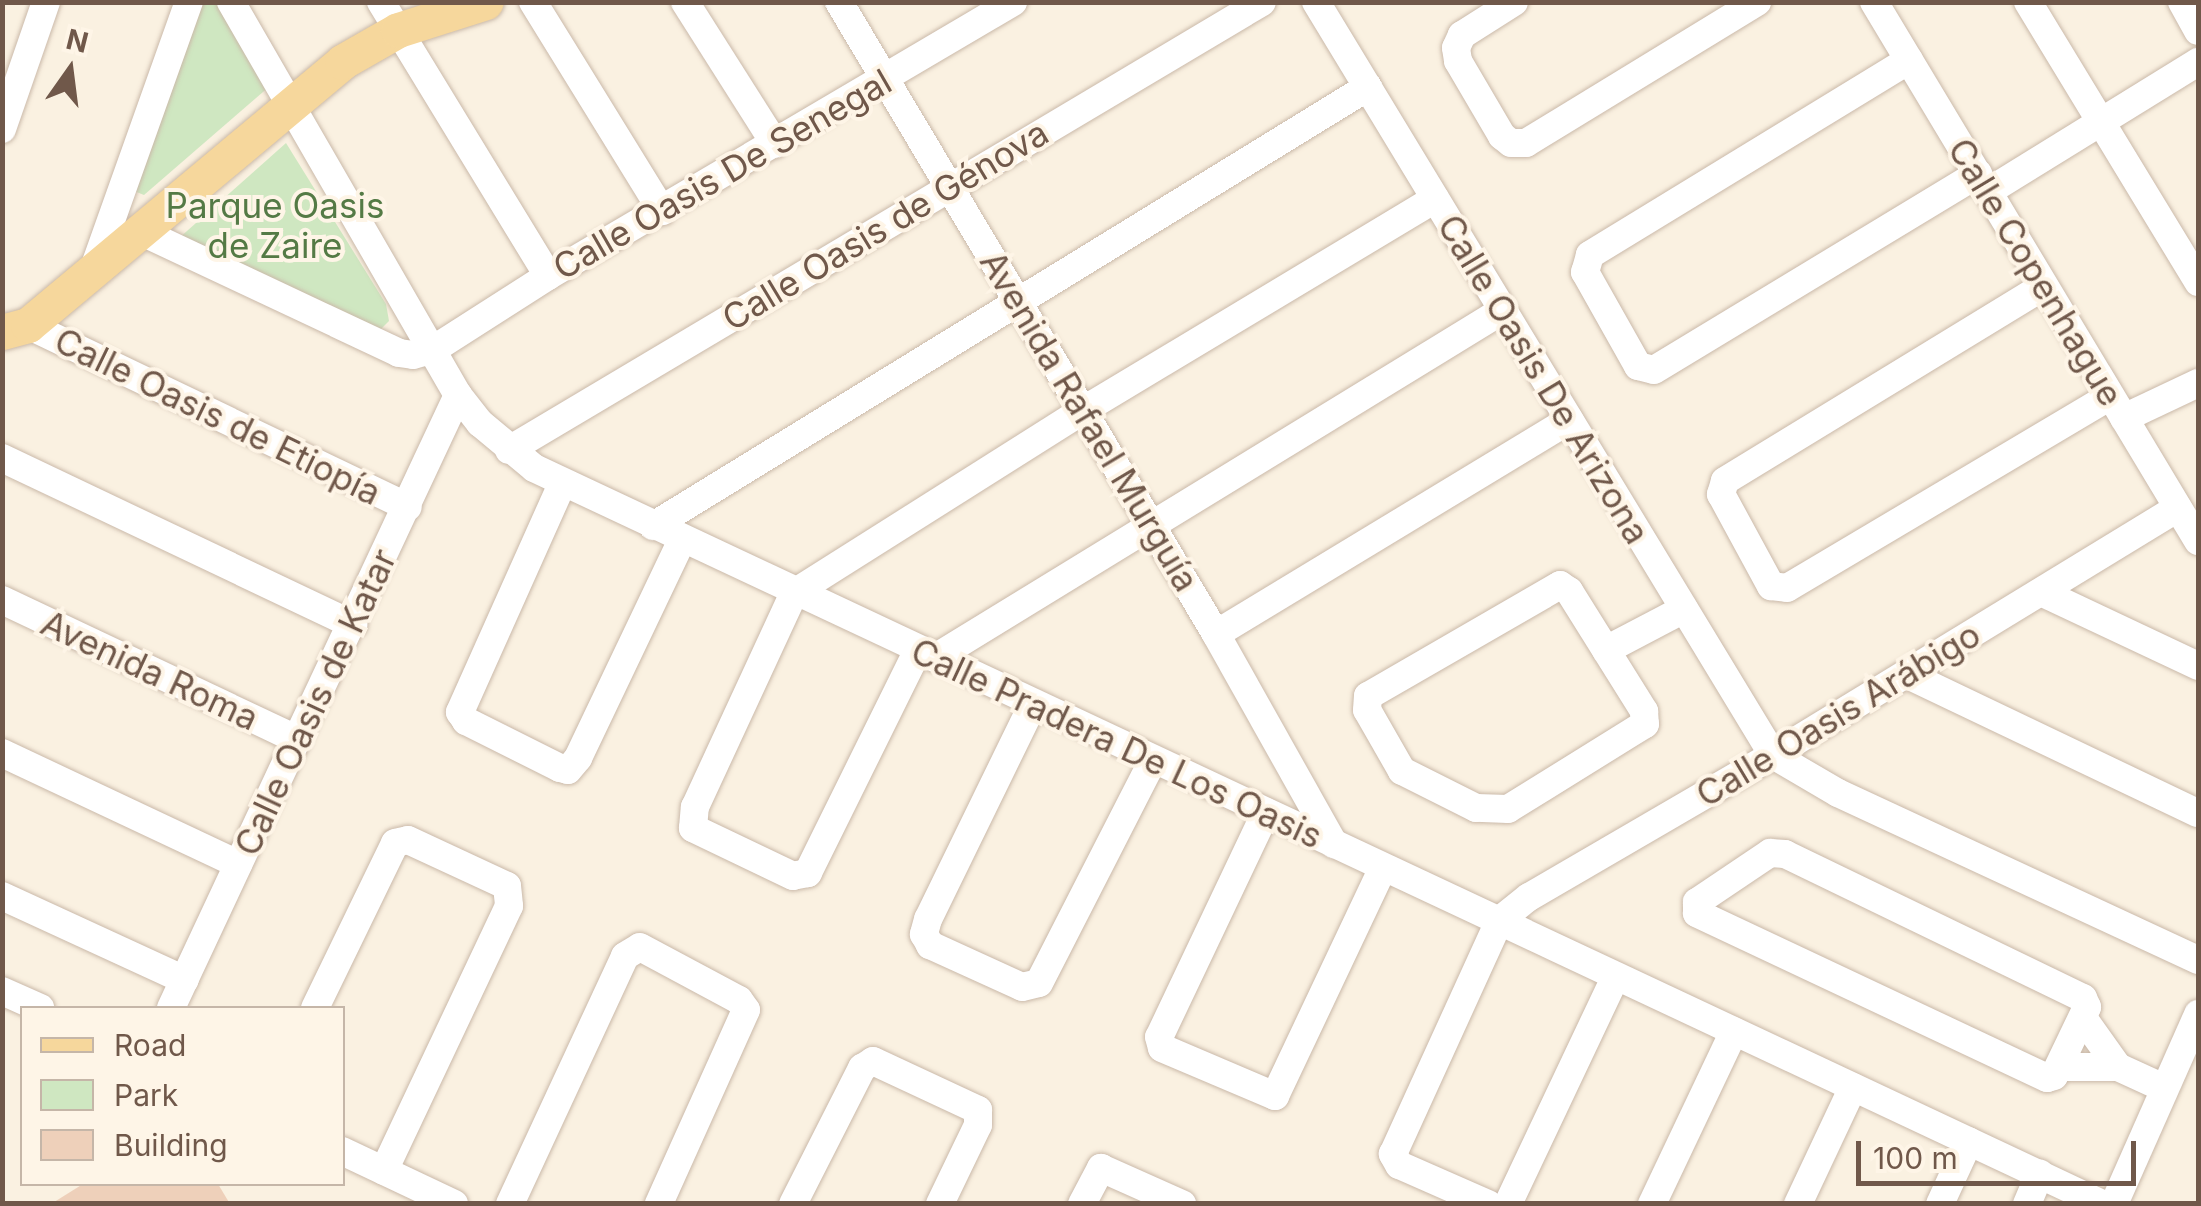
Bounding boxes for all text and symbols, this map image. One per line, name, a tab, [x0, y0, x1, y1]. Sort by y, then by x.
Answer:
north arrow	[20, 20, 120, 120]
text: N	[63, 22, 92, 60]
street label: Calle Oasis De Senegal	[546, 60, 898, 288]
street label: Calle Oasis de Génova	[715, 111, 1055, 339]
street label: Calle Copenhague	[1940, 131, 2132, 413]
park label: Parque Oasis de Zaire	[166, 184, 384, 266]
street label: Calle Oasis De Arizona	[1429, 207, 1659, 551]
street label: Avenida Rafael Murguía	[972, 243, 1208, 599]
street label: Calle Oasis de Etiopía	[48, 319, 388, 513]
street label: Calle Oasis de Katar	[226, 542, 404, 862]
street label: Avenida Roma	[35, 601, 265, 739]
street label: Calle Oasis Arábigo	[1689, 613, 1987, 815]
street label: Calle Pradera De Los Oasis	[905, 629, 1329, 857]
legend	[20, 1006, 345, 1186]
text: Road	[114, 1027, 186, 1063]
text: Park	[114, 1077, 178, 1113]
scale bar	[1861, 1121, 2141, 1183]
text: Building	[114, 1127, 228, 1163]
text: 100 m	[1873, 1140, 1958, 1176]

